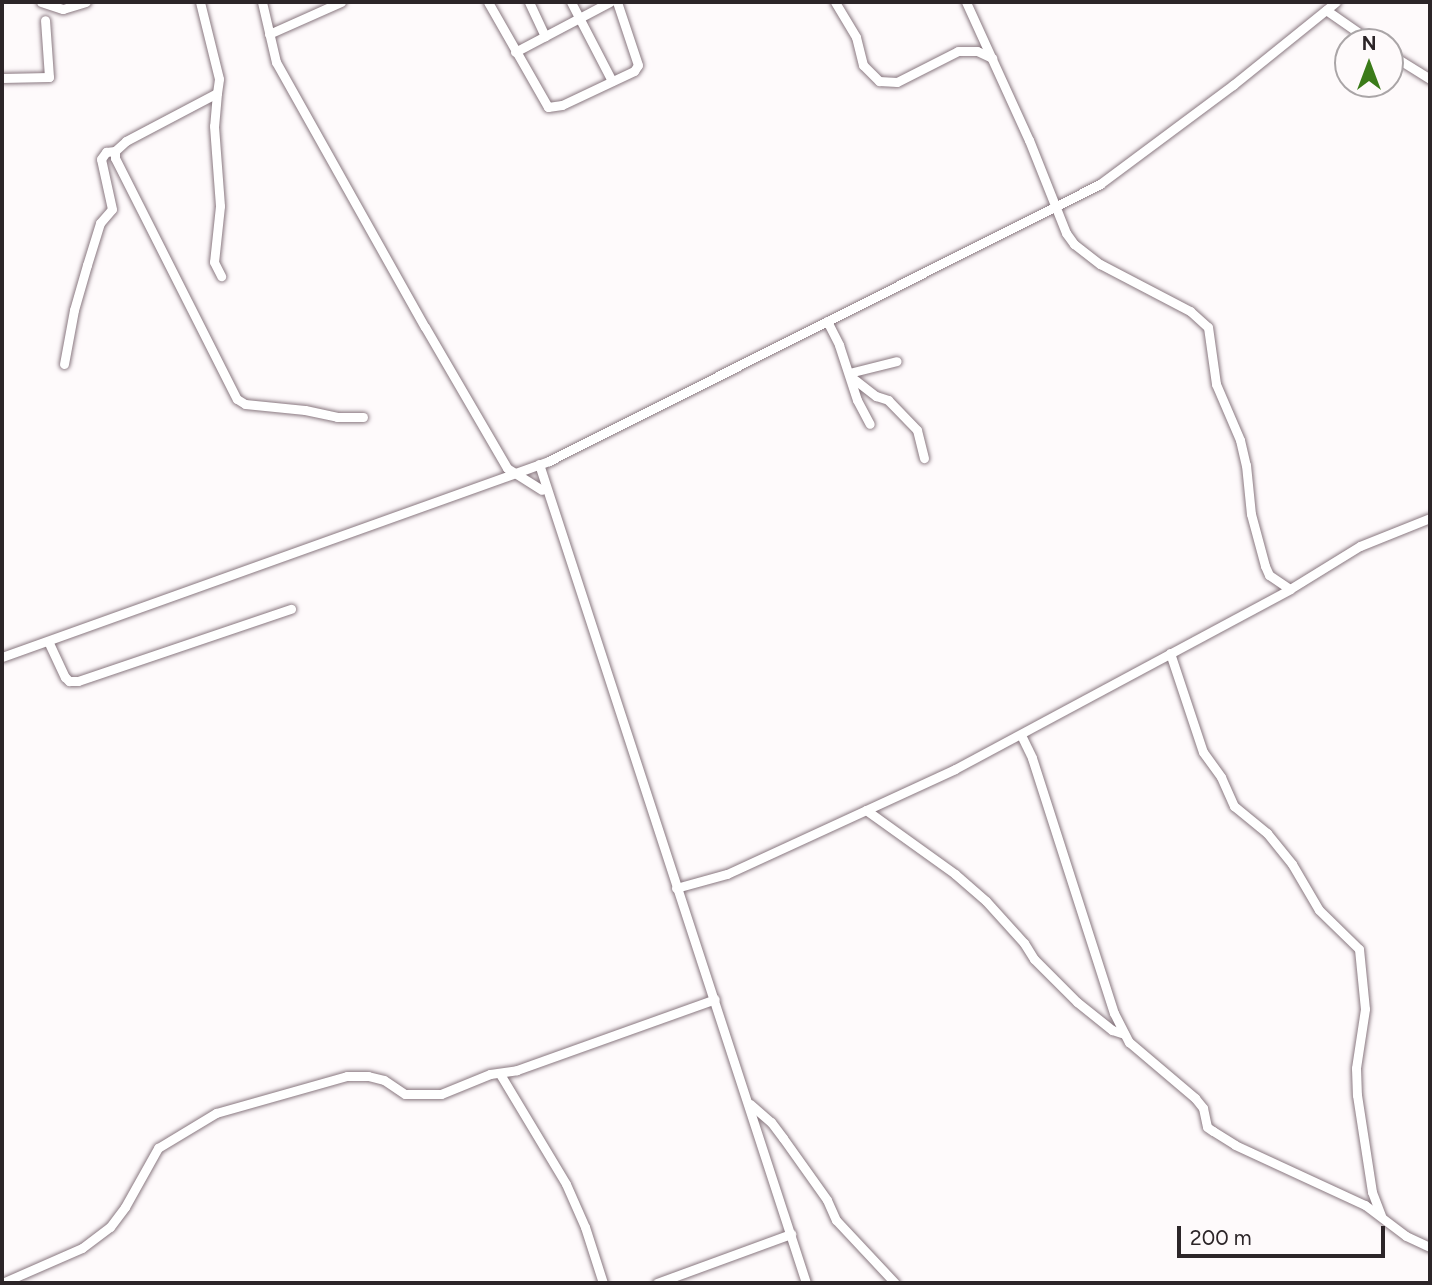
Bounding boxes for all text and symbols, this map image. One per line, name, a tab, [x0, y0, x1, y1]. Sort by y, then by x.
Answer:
north arrow	[1334, 28, 1404, 98]
text: N	[1362, 32, 1376, 55]
scale bar	[1180, 1212, 1388, 1256]
text: 200 m	[1190, 1225, 1252, 1250]

